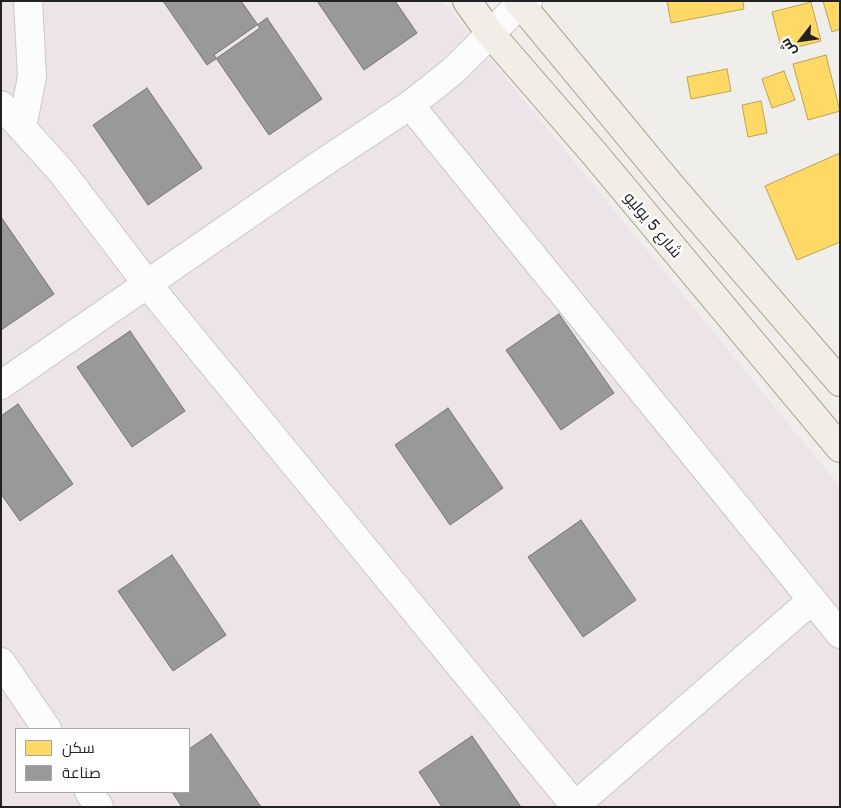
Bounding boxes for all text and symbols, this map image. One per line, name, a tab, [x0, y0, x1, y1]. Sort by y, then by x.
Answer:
north arrow	[776, 15, 826, 65]
text: ش	[776, 36, 799, 60]
street label: شارع 5 يوليو	[620, 188, 686, 262]
legend	[15, 728, 190, 793]
text: سكن	[62, 738, 95, 756]
text: صناعة	[62, 763, 101, 781]

